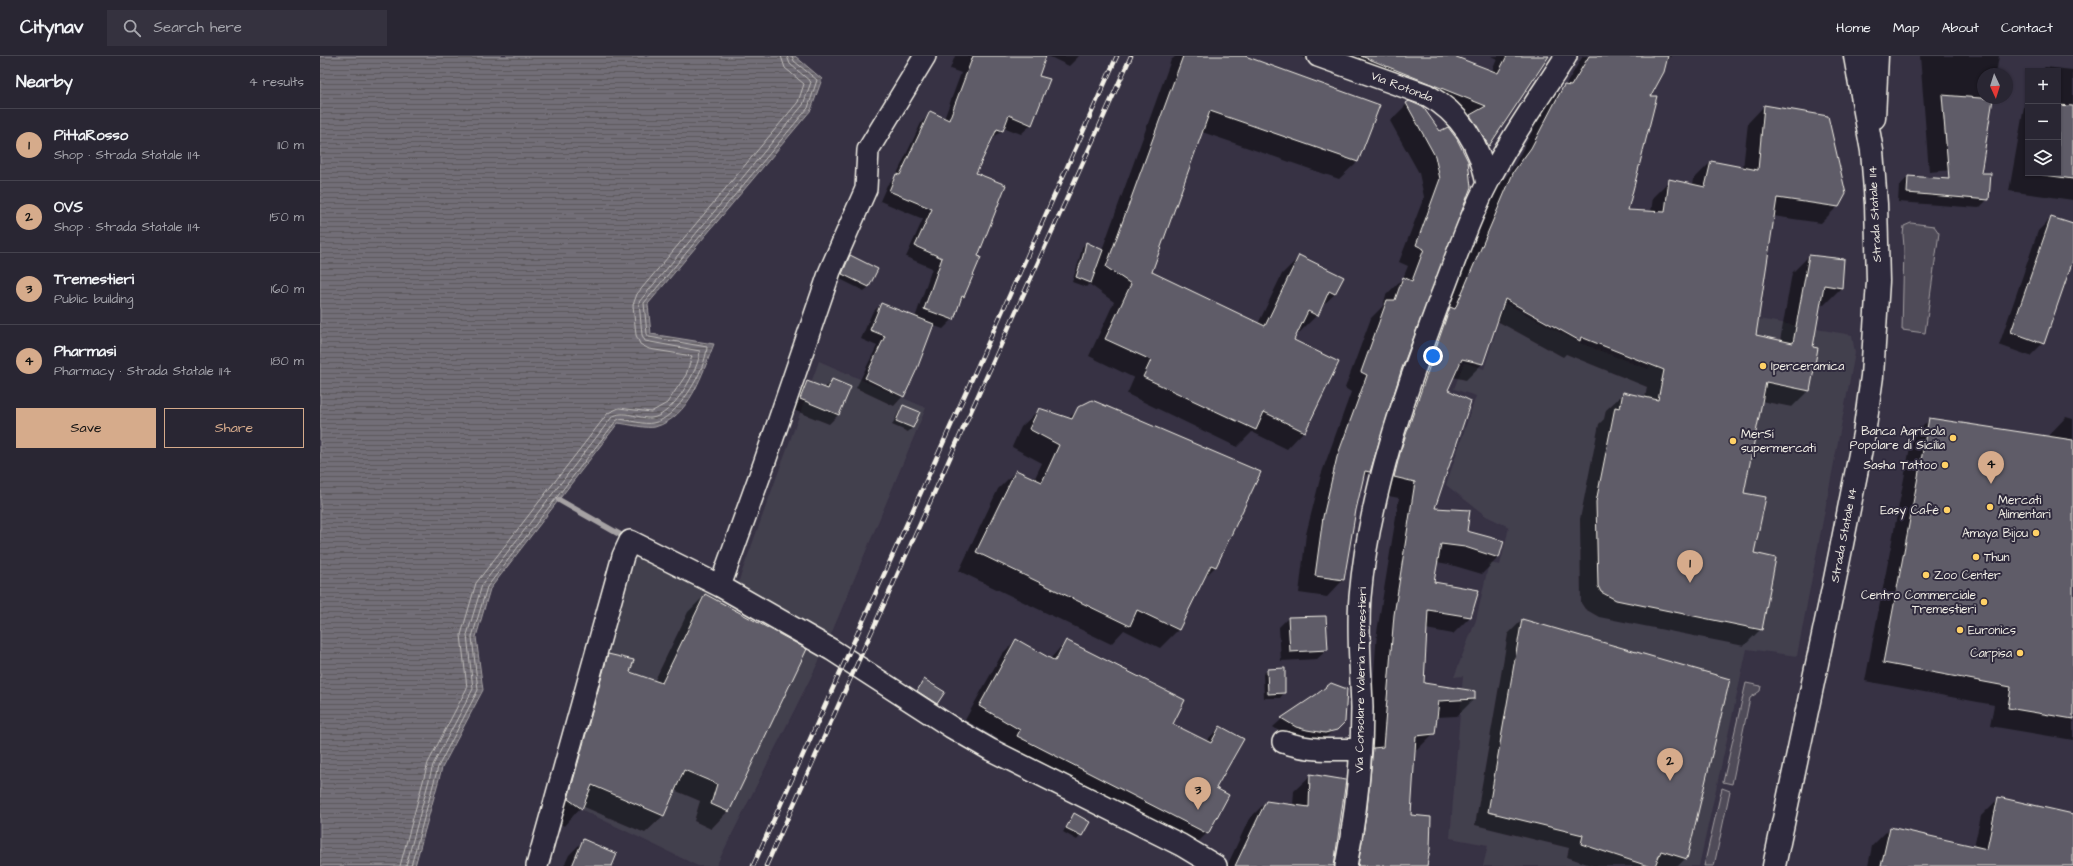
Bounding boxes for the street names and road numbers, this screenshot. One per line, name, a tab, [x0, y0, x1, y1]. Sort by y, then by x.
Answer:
street label: Via Rotonda	[1368, 67, 1436, 107]
street label: Strada Statale 114	[1864, 165, 1886, 263]
street label: Strada Statale 114	[1826, 486, 1862, 584]
street label: Via Consolare Valeria Tremestieri	[1351, 587, 1371, 773]

